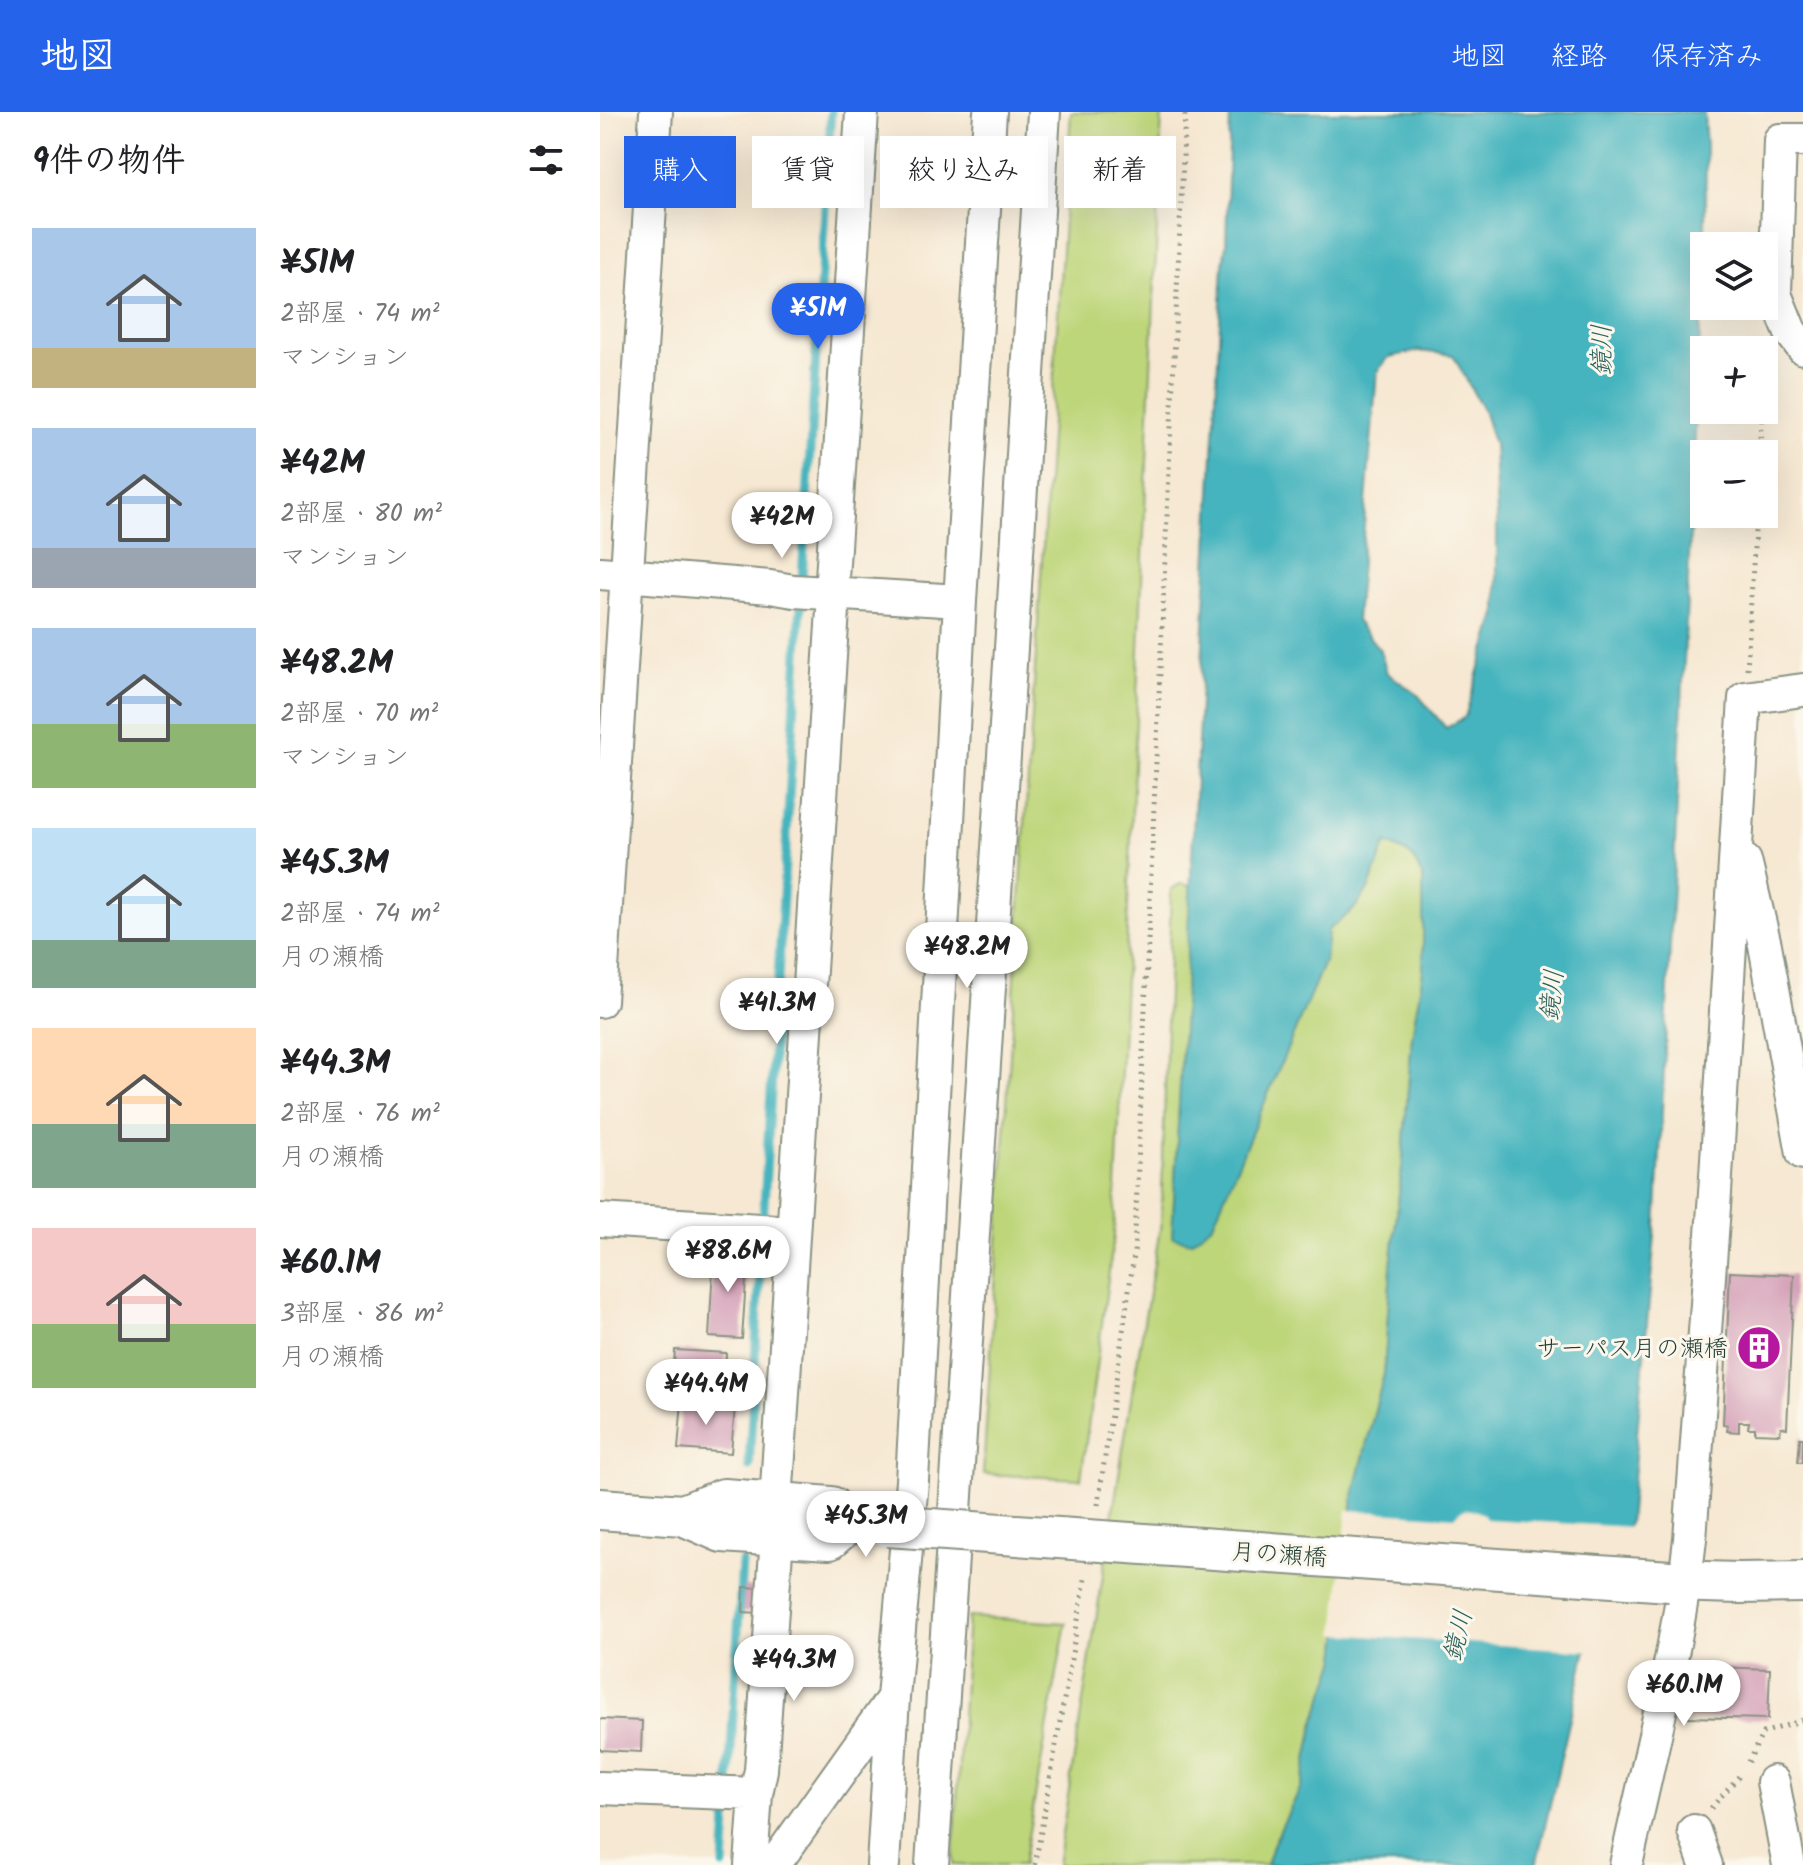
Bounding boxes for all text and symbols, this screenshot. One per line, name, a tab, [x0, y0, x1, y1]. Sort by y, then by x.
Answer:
text: 地図	[40, 28, 116, 88]
text: 地図	[1451, 35, 1507, 80]
text: 経路	[1551, 35, 1607, 80]
text: 保存済み	[1651, 35, 1763, 80]
text: 9件の物件	[32, 135, 185, 189]
chip: 購入	[624, 136, 736, 208]
chip: 賃貸	[752, 136, 864, 208]
chip: 絞り込み	[880, 136, 1048, 208]
chip: 新着	[1064, 136, 1176, 208]
icon: filters	[524, 138, 568, 182]
map controls	[1690, 232, 1778, 528]
button: layers	[1690, 232, 1778, 320]
text: ¥51M	[280, 237, 354, 291]
icon: home	[96, 260, 192, 356]
pin: ¥51M	[771, 283, 865, 351]
text: ¥51M	[790, 288, 846, 330]
text: 2部屋 · 74 m²	[280, 293, 440, 335]
water label: 鏡川	[1582, 324, 1624, 376]
button: +	[1690, 336, 1778, 424]
text: マンション	[280, 337, 409, 379]
text: ¥42M	[280, 437, 365, 491]
button: −	[1690, 440, 1778, 528]
icon: home	[96, 460, 192, 556]
pin: ¥42M	[735, 492, 829, 560]
text: 2部屋 · 80 m²	[280, 493, 442, 535]
text: ¥42M	[750, 497, 814, 539]
text: マンション	[280, 537, 409, 579]
text: ¥48.2M	[280, 637, 393, 691]
icon: home	[96, 660, 192, 756]
text: 2部屋 · 70 m²	[280, 693, 438, 735]
text: マンション	[280, 737, 409, 779]
text: ¥45.3M	[280, 837, 389, 891]
icon: home	[96, 860, 192, 956]
text: 2部屋 · 74 m²	[280, 893, 440, 935]
pin: ¥48.2M	[902, 922, 1032, 990]
text: ¥48.2M	[924, 927, 1010, 969]
text: 月の瀬橋	[280, 937, 384, 979]
water label: 鏡川	[1529, 967, 1577, 1023]
pin: ¥41.3M	[712, 978, 842, 1046]
text: ¥41.3M	[738, 983, 816, 1025]
text: ¥44.3M	[280, 1037, 390, 1091]
icon: home	[96, 1060, 192, 1156]
text: 2部屋 · 76 m²	[280, 1093, 440, 1135]
text: 月の瀬橋	[280, 1137, 384, 1179]
pin: ¥88.6M	[663, 1226, 793, 1294]
text: ¥88.6M	[685, 1231, 771, 1273]
text: ¥60.1M	[280, 1237, 381, 1291]
icon: home	[96, 1260, 192, 1356]
text: 3部屋 · 86 m²	[280, 1293, 443, 1335]
building icon: サーパス月の瀬橋	[1735, 1324, 1783, 1372]
place label: サーパス月の瀬橋	[1536, 1330, 1728, 1369]
text: 月の瀬橋	[280, 1337, 384, 1379]
pin: ¥44.4M	[641, 1359, 771, 1427]
text: ¥44.4M	[664, 1364, 748, 1406]
pin: ¥45.3M	[801, 1491, 931, 1559]
text: ¥45.3M	[824, 1496, 908, 1538]
street label: 月の瀬橋	[1230, 1533, 1328, 1578]
water label: 鏡川	[1432, 1605, 1486, 1666]
pin: ¥44.3M	[729, 1635, 859, 1703]
text: ¥44.3M	[752, 1640, 836, 1682]
pin: ¥60.1M	[1619, 1660, 1749, 1728]
text: ¥60.1M	[1645, 1665, 1723, 1707]

